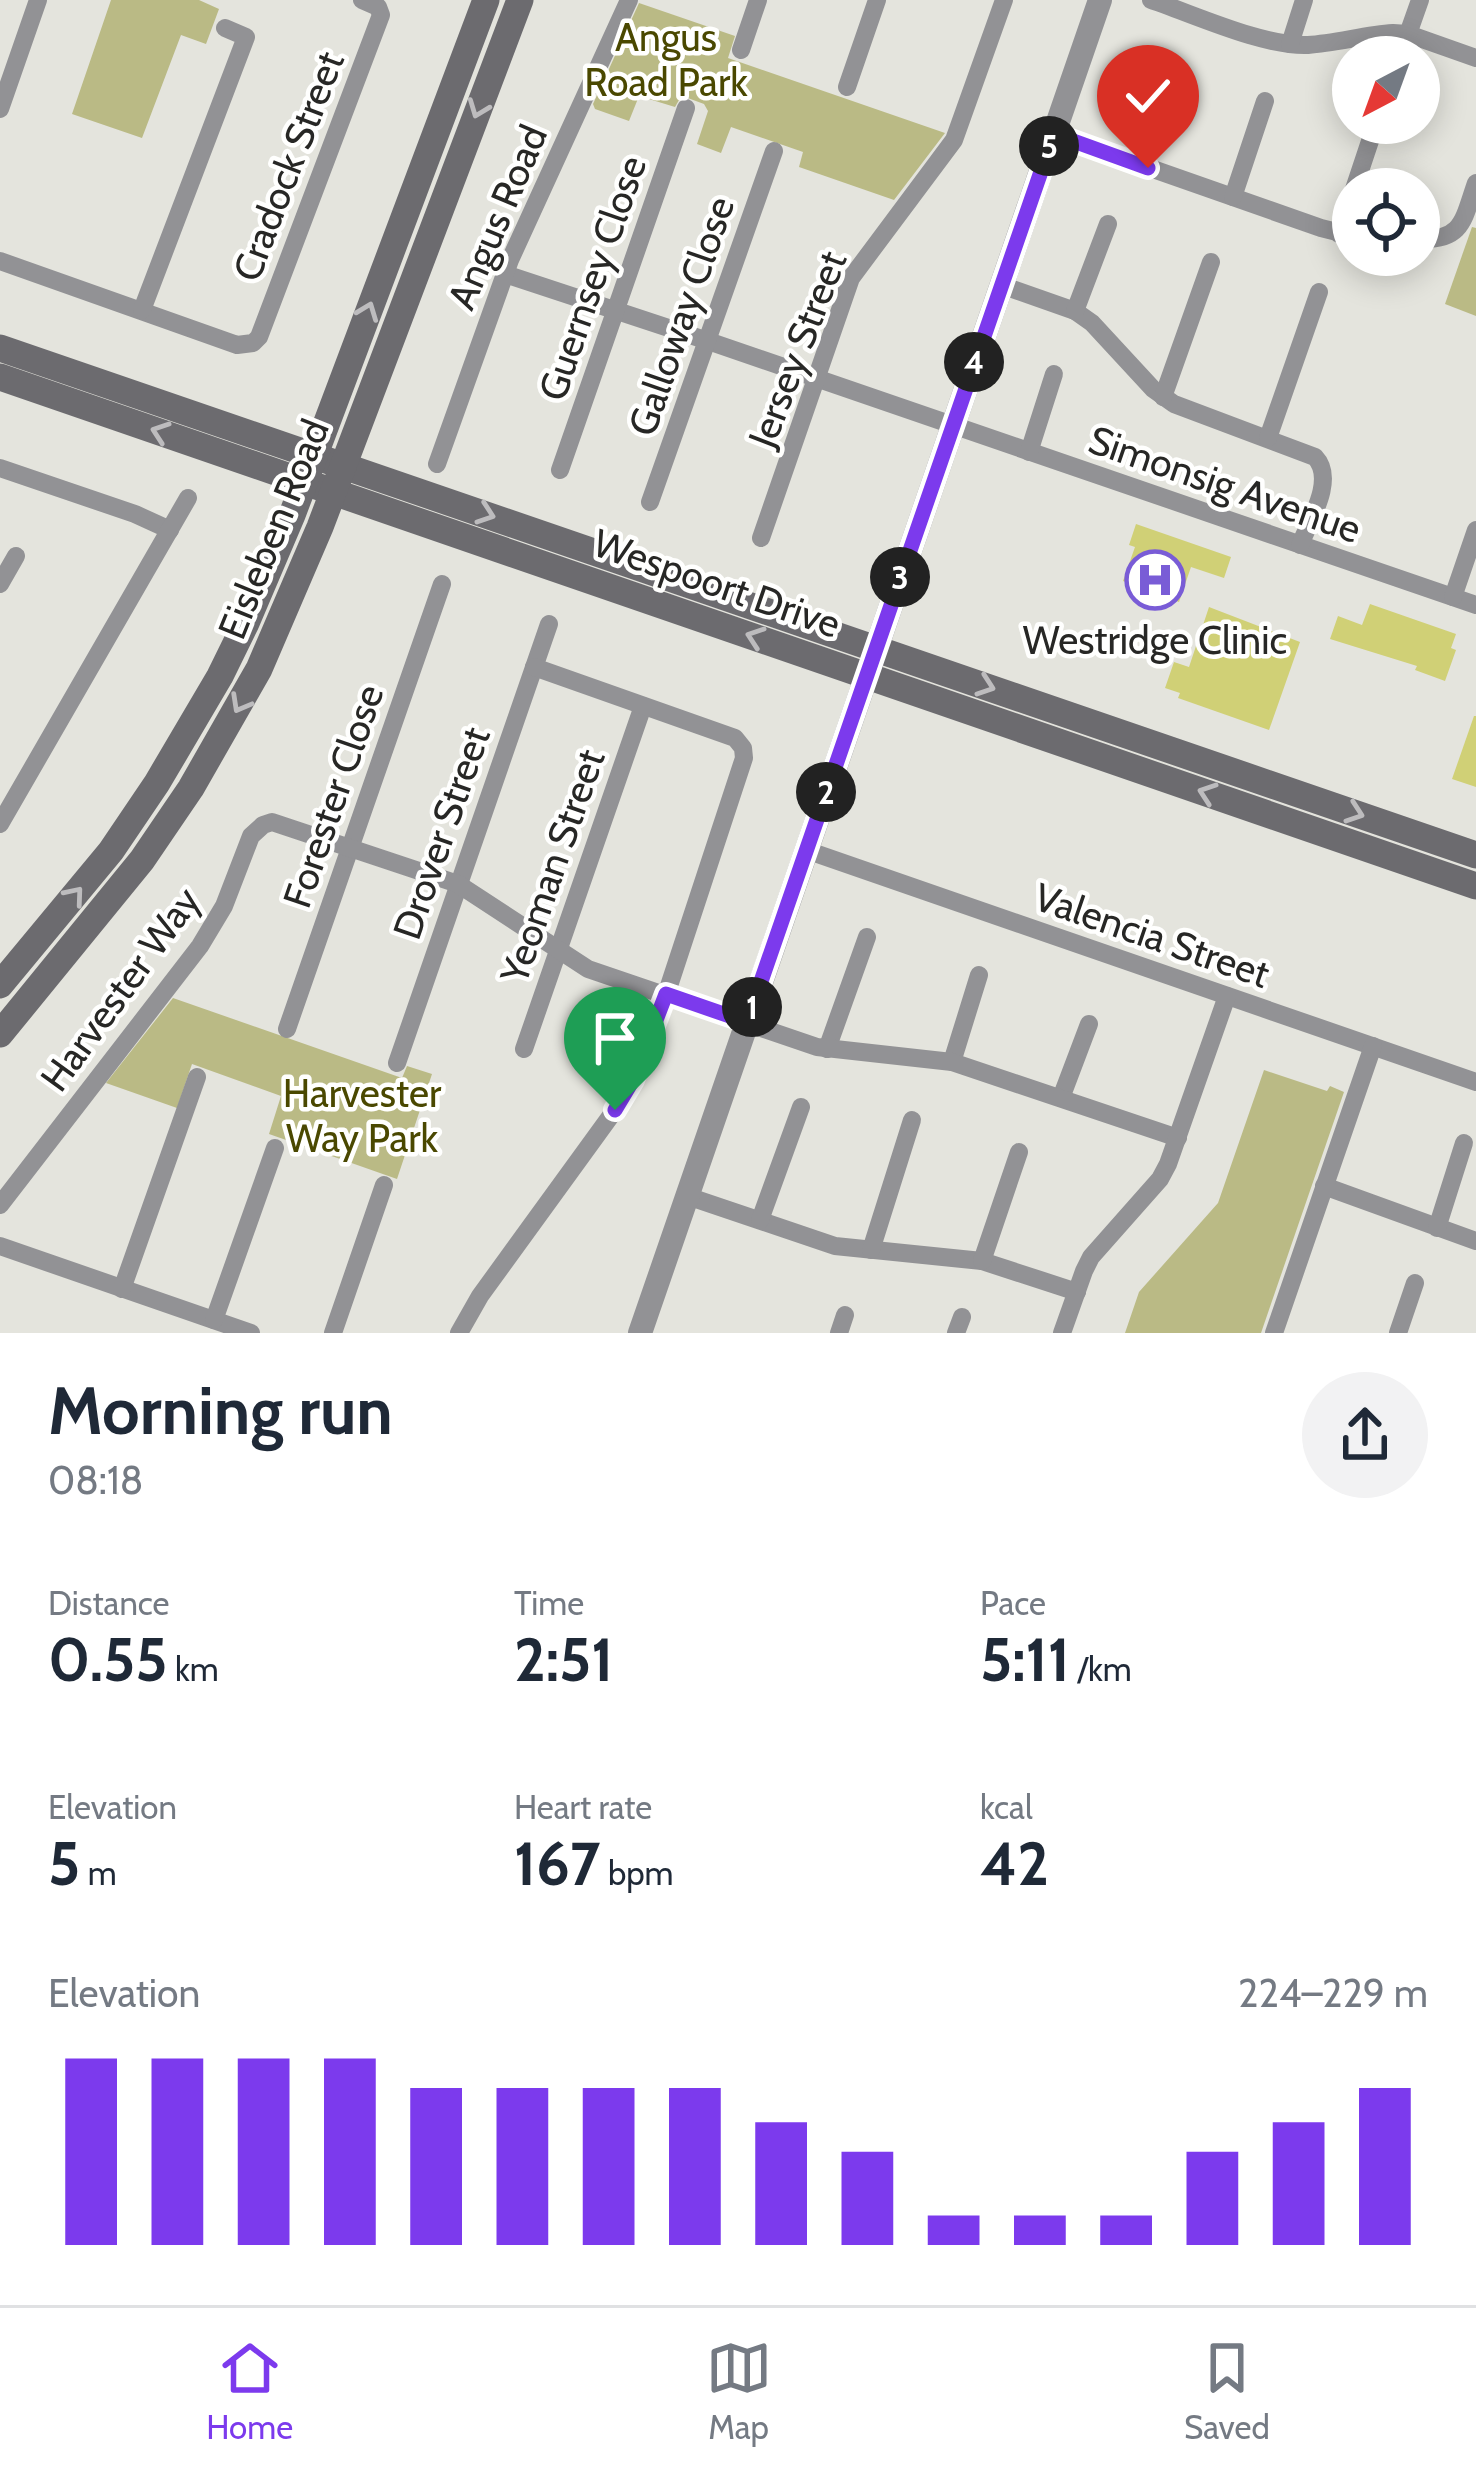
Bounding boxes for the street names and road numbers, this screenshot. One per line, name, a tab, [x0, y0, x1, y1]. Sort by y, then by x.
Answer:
street label: Cradock Street	[222, 45, 354, 287]
street label: Angus Road	[437, 118, 557, 316]
street label: Guernsey Close	[528, 149, 656, 407]
street label: Galloway Close	[618, 190, 744, 442]
street label: Jersey Street	[737, 244, 856, 455]
street label: Eisleben Road	[207, 412, 339, 646]
street label: Simonsig Avenue	[1083, 415, 1367, 553]
street label: Wespoort Drive	[587, 518, 847, 648]
street label: Forester Close	[272, 678, 394, 914]
street label: Drover Street	[382, 721, 500, 945]
street label: Yeoman Street	[489, 743, 614, 990]
street label: Valencia Street	[1028, 872, 1276, 998]
street label: Harvester Way	[30, 878, 210, 1100]

